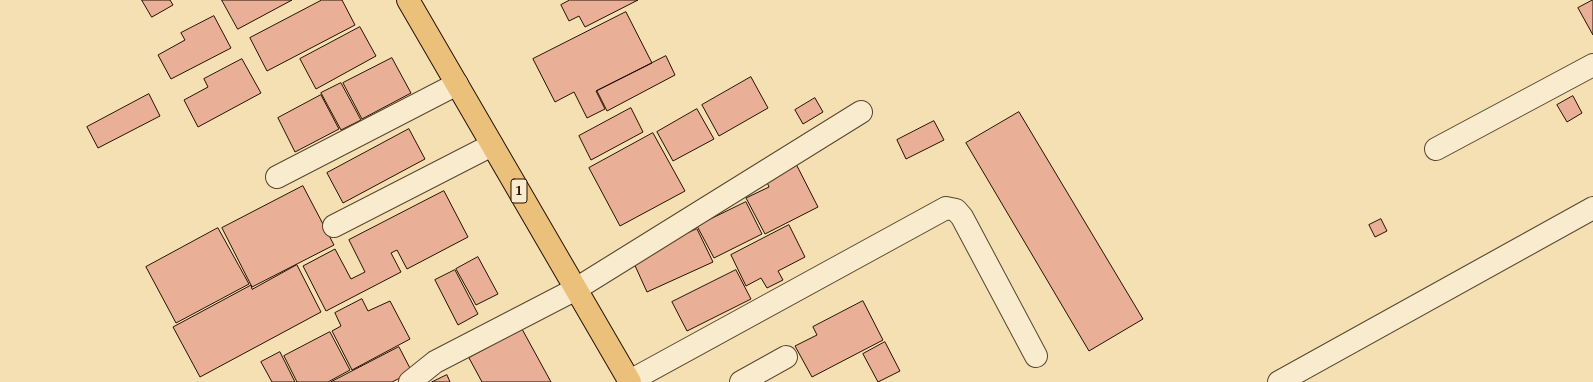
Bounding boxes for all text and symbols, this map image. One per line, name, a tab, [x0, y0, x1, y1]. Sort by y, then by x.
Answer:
road number: 1	[511, 179, 527, 203]

